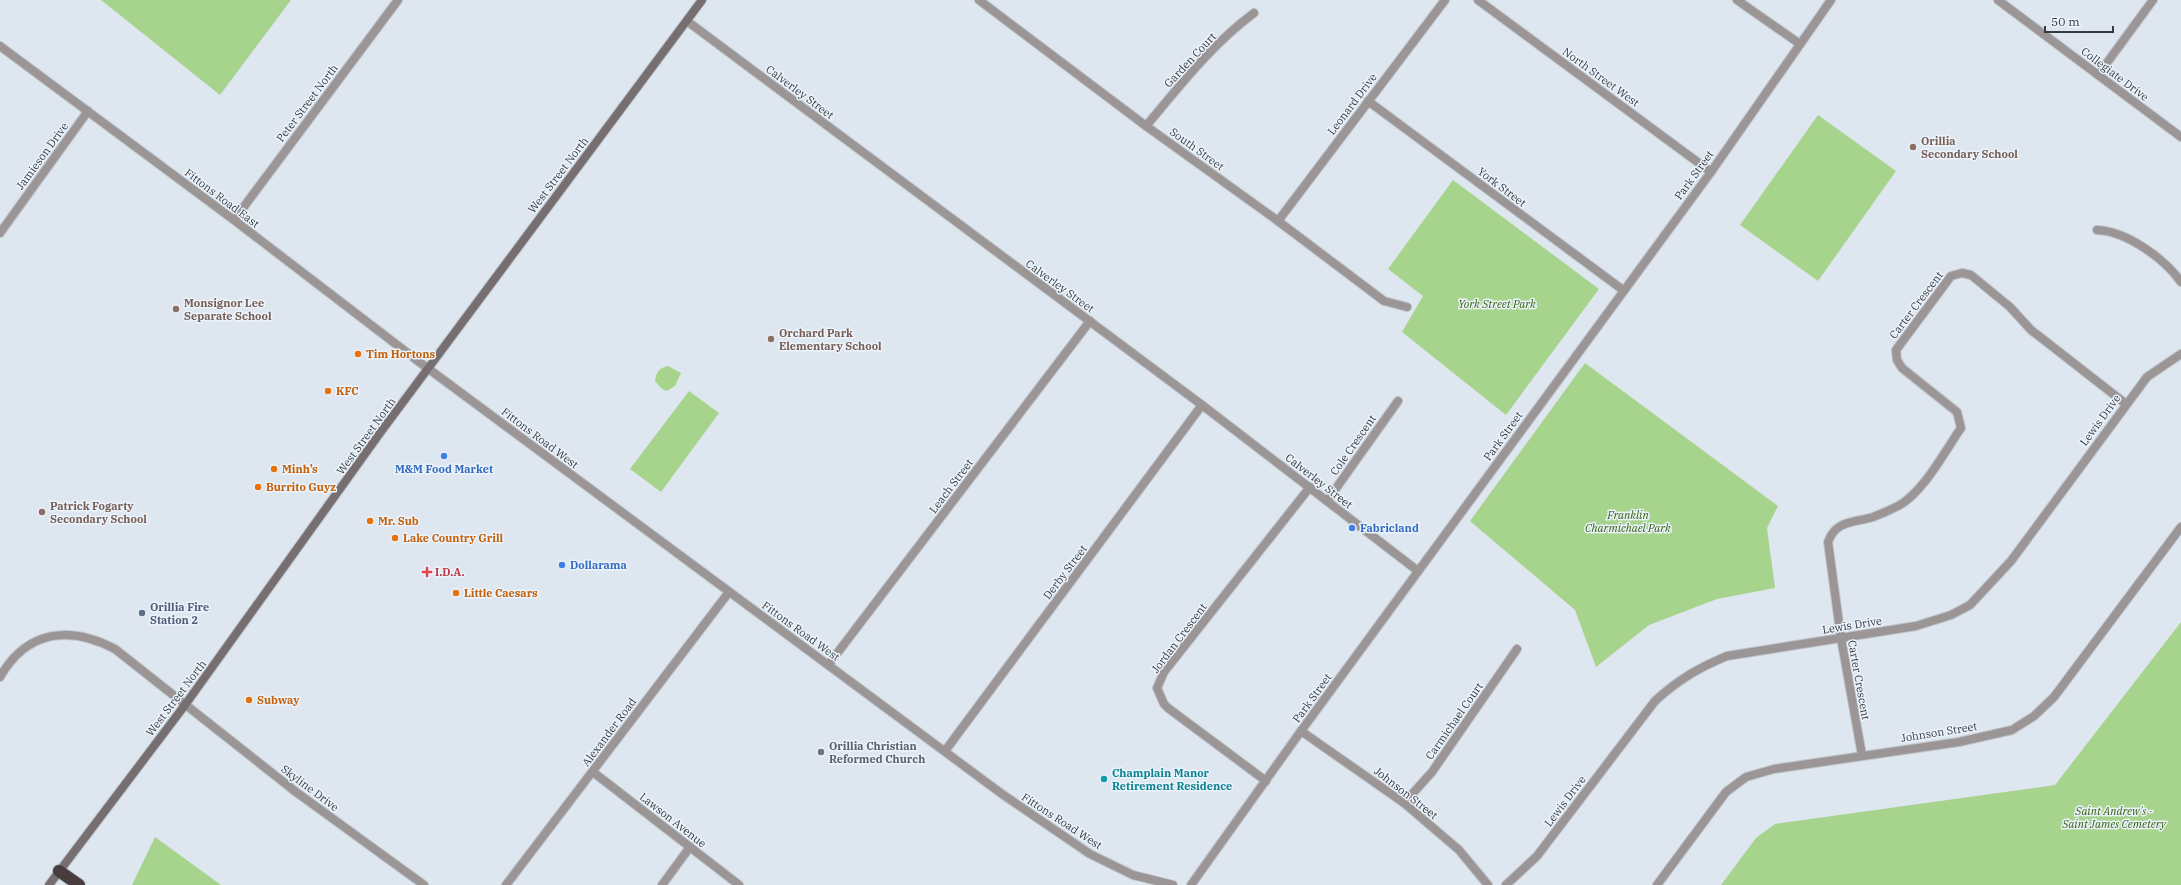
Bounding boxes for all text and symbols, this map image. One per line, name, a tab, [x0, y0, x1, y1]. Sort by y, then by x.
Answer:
scale bar	[2045, 8, 2113, 34]
text: 50 m	[2051, 14, 2080, 29]
street label: Garden Court	[1161, 30, 1219, 90]
street label: North Street West	[1560, 44, 1642, 110]
street label: Collegiate Drive	[2078, 44, 2152, 104]
street label: Peter Street North	[273, 61, 341, 145]
street label: Calverley Street	[763, 62, 837, 122]
street label: Leonard Drive	[1324, 70, 1380, 138]
street label: Jamieson Drive	[13, 120, 71, 192]
street label: South Street	[1167, 125, 1227, 173]
street label: West Street North	[525, 134, 591, 216]
place label: Orillia Secondary School	[1921, 134, 2018, 161]
marker: Orillia Secondary School	[1908, 142, 1918, 152]
street label: Park Street	[1671, 148, 1717, 202]
street label: York Street	[1475, 164, 1529, 210]
street label: Fittons Road East	[182, 165, 262, 231]
street label: Calverley Street	[1023, 256, 1097, 316]
street label: Carter Crescent	[1886, 268, 1946, 341]
place label: Monsignor Lee Separate School	[184, 296, 272, 323]
park label: York Street Park	[1458, 297, 1536, 311]
marker: Monsignor Lee Separate School	[171, 304, 181, 314]
place label: Orchard Park Elementary School	[779, 326, 882, 353]
marker: Orchard Park Elementary School	[766, 334, 776, 344]
place label: Tim Hortons	[366, 347, 435, 361]
marker: Tim Hortons	[353, 349, 363, 359]
place label: KFC	[336, 384, 359, 398]
marker: KFC	[323, 386, 333, 396]
street label: Lewis Drive	[2077, 391, 2123, 448]
street label: West Street North	[333, 395, 399, 477]
street label: Fittons Road West	[499, 404, 581, 472]
street label: Park Street	[1480, 409, 1526, 463]
street label: Cole Crescent	[1327, 412, 1379, 478]
street label: Calverley Street	[1283, 450, 1355, 512]
marker: M&M Food Market	[439, 451, 449, 461]
street label: Leach Street	[926, 456, 976, 516]
place label: Minh’s	[282, 462, 318, 476]
place label: M&M Food Market	[395, 462, 493, 476]
marker: Minh’s	[269, 464, 279, 474]
place label: Burrito Guyz	[266, 480, 336, 494]
marker: Burrito Guyz	[253, 482, 263, 492]
place label: Patrick Fogarty Secondary School	[50, 499, 147, 526]
marker: Patrick Fogarty Secondary School	[37, 507, 47, 517]
park label: Franklin Charmichael Park	[1585, 508, 1671, 535]
place label: Mr. Sub	[378, 514, 419, 528]
marker: Mr. Sub	[365, 516, 375, 526]
place label: Fabricland	[1360, 521, 1419, 535]
marker: Fabricland	[1347, 523, 1357, 533]
place label: Lake Country Grill	[403, 531, 504, 545]
marker: Lake Country Grill	[390, 533, 400, 543]
street label: Derby Street	[1040, 542, 1090, 602]
place label: Dollarama	[570, 558, 627, 572]
marker: Dollarama	[557, 560, 567, 570]
place label: I.D.A.	[435, 565, 465, 579]
marker: I.D.A.	[422, 567, 432, 577]
place label: Little Caesars	[464, 586, 538, 600]
marker: Little Caesars	[451, 588, 461, 598]
street label: Fittons Road West	[759, 598, 843, 664]
place label: Orillia Fire Station 2	[150, 600, 209, 627]
street label: Jordan Crescent	[1148, 600, 1210, 676]
marker: Orillia Fire Station 2	[137, 608, 147, 618]
street label: Lewis Drive	[1821, 613, 1883, 637]
street label: Carter Crescent	[1845, 639, 1873, 721]
street label: West Street North	[143, 657, 209, 739]
street label: Park Street	[1289, 671, 1335, 725]
street label: Carmichael Court	[1422, 680, 1486, 762]
place label: Subway	[257, 693, 300, 707]
marker: Subway	[244, 695, 254, 705]
street label: Alexander Road	[579, 695, 639, 769]
street label: Johnson Street	[1900, 719, 1978, 745]
place label: Orillia Christian Reformed Church	[829, 739, 925, 766]
marker: Orillia Christian Reformed Church	[816, 747, 826, 757]
street label: Skyline Drive	[278, 762, 342, 814]
street label: Johnson Street	[1371, 764, 1441, 822]
place label: Champlain Manor Retirement Residence	[1112, 766, 1232, 793]
street label: Lewis Drive	[1541, 773, 1589, 829]
marker: Champlain Manor Retirement Residence	[1099, 774, 1109, 784]
street label: Lawson Avenue	[637, 790, 709, 850]
street label: Fittons Road West	[1019, 790, 1105, 852]
park label: Saint Andrew's - Saint James Cemetery	[2061, 804, 2167, 831]

